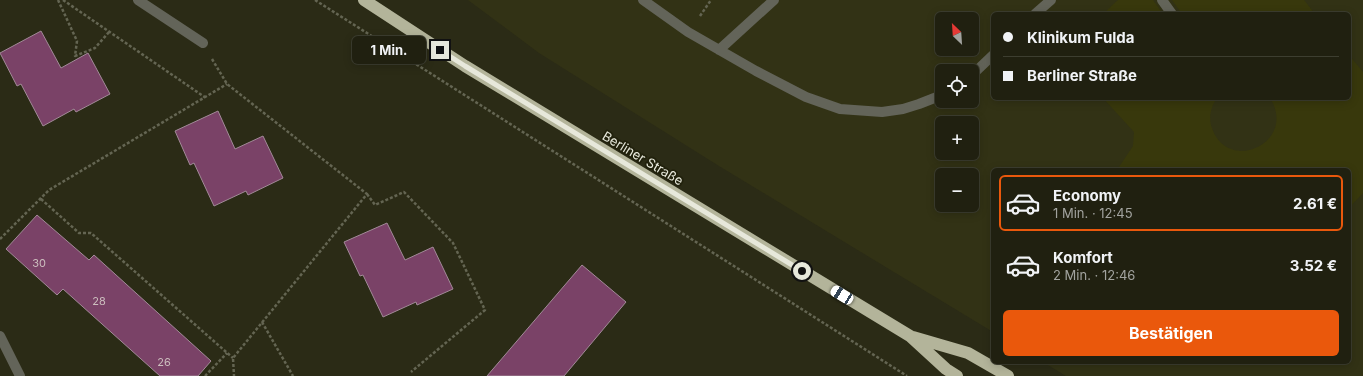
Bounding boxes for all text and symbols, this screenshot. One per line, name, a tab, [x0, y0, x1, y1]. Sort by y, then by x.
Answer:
north arrow	[935, 12, 979, 56]
map controls	[935, 12, 979, 212]
text: Klinikum Fulda	[1027, 28, 1134, 47]
callout: 1 Min.	[352, 36, 426, 64]
route end	[431, 41, 449, 59]
text: 1 Min.	[371, 42, 407, 58]
button: locate	[935, 64, 979, 108]
text: Berliner Straße	[1027, 66, 1137, 85]
button: +	[935, 116, 979, 160]
street label: Berliner Straße	[600, 128, 686, 188]
button: −	[935, 168, 979, 212]
icon: car	[1005, 185, 1041, 221]
text: Economy	[1053, 186, 1121, 205]
text: 2.61 €	[1293, 194, 1337, 213]
text: 1 Min. · 12:45	[1053, 205, 1133, 221]
icon: car	[1005, 247, 1041, 283]
text: Komfort	[1053, 248, 1113, 267]
house number: 30	[32, 256, 46, 270]
text: 3.52 €	[1290, 256, 1337, 275]
route start	[793, 262, 811, 280]
text: 2 Min. · 12:46	[1053, 267, 1135, 283]
car	[829, 284, 855, 306]
house number: 28	[92, 294, 106, 308]
button: Bestätigen	[1003, 310, 1339, 356]
house number: 26	[157, 355, 171, 369]

